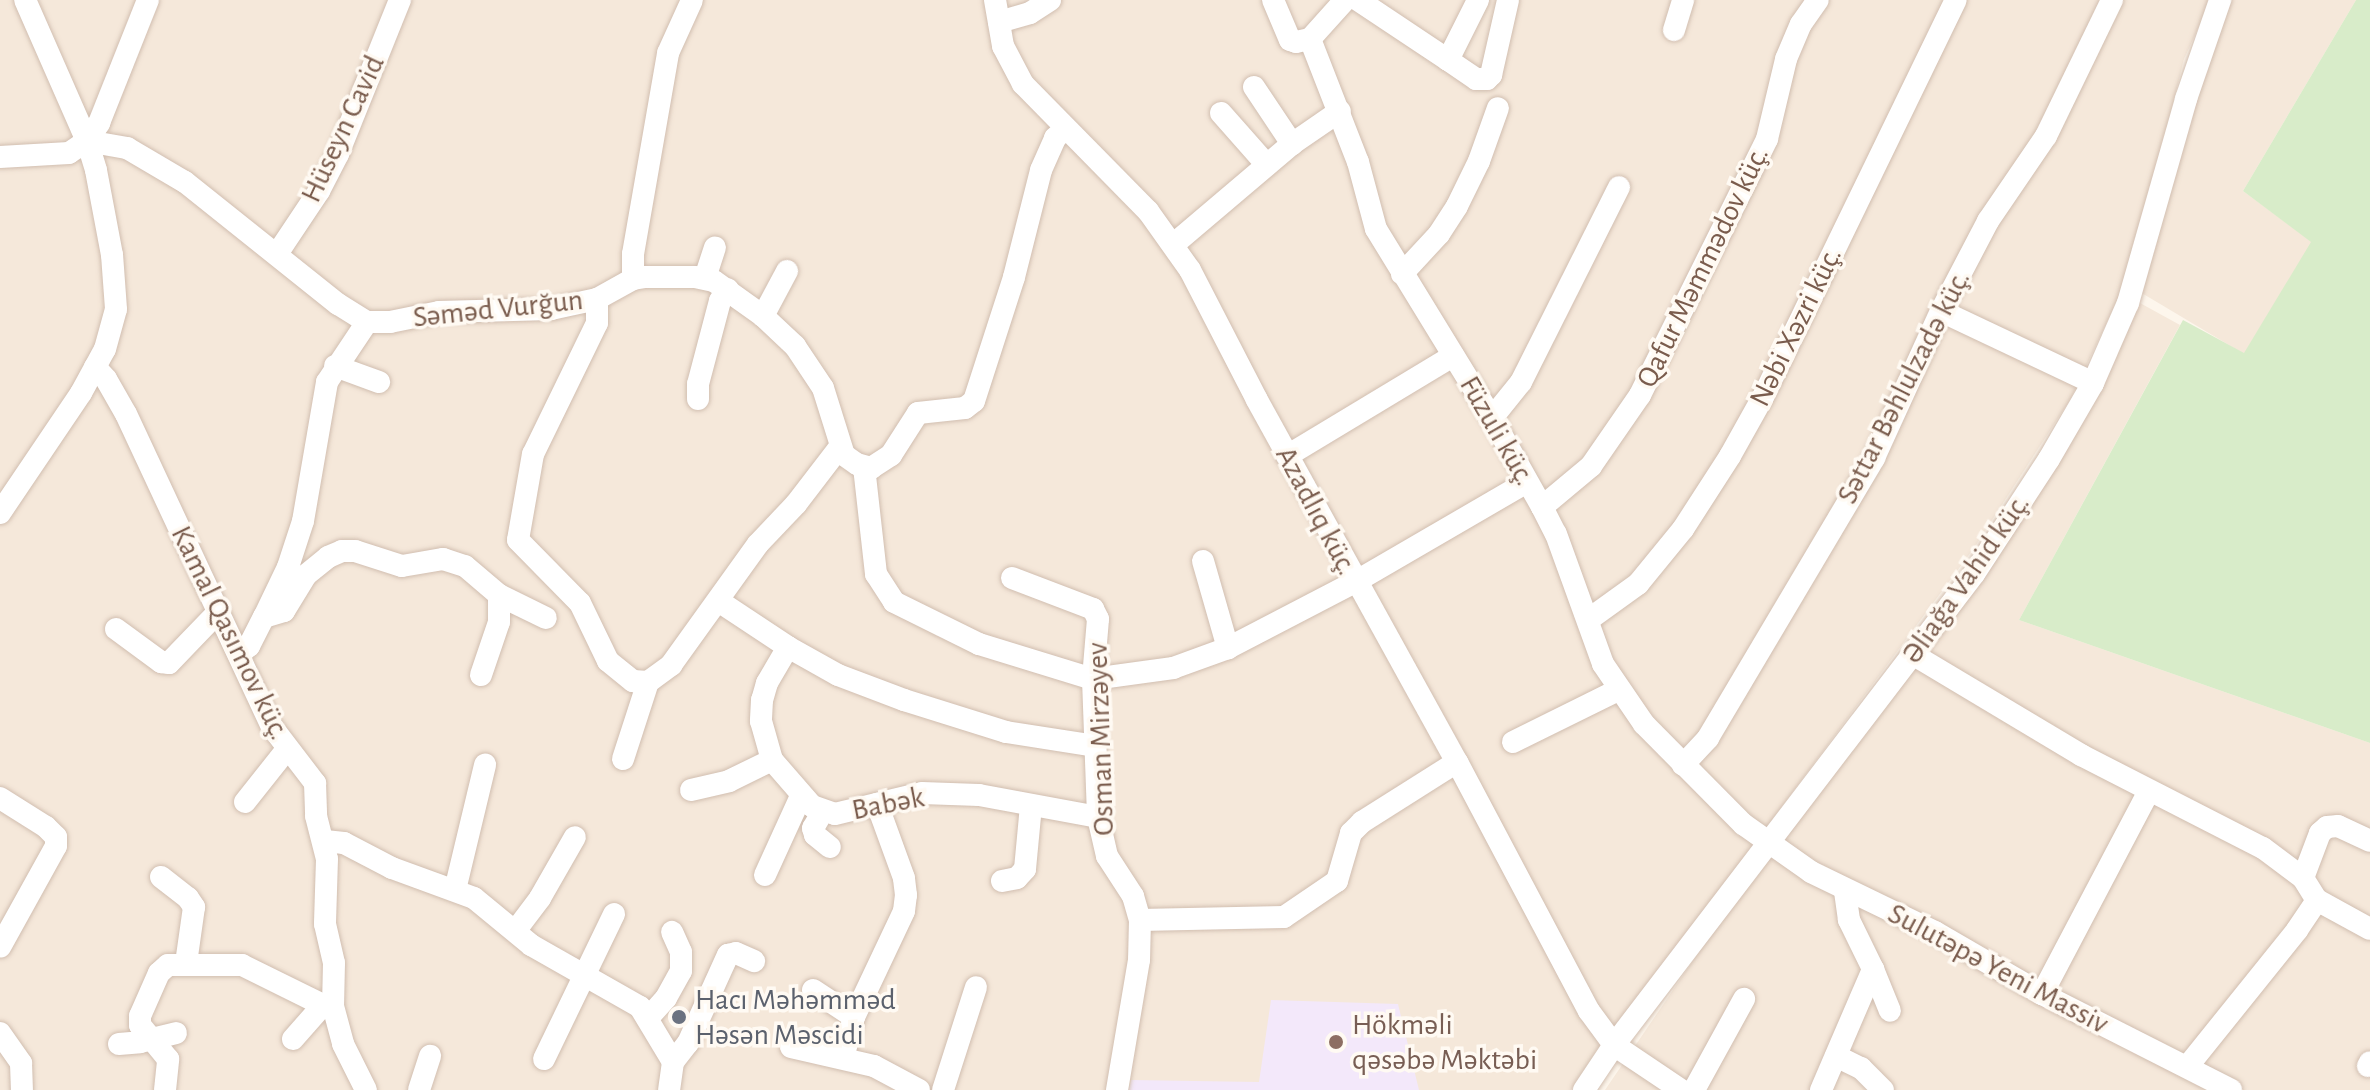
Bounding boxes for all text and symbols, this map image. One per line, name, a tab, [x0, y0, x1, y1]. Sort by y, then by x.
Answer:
street label: Hüseyn Cavid	[293, 50, 393, 208]
street label: Qafur Məmmədov küç.	[1629, 141, 1777, 393]
street label: Nəbi Xəzri küç.	[1742, 241, 1850, 413]
street label: Səttar Bəhlulzadə küç.	[1830, 264, 1978, 510]
street label: Səməd Vurğun	[411, 282, 585, 336]
street label: Füzuli küç.	[1451, 370, 1543, 492]
street label: Azadlıq küç.	[1267, 441, 1365, 581]
street label: Əliağa Vahid küç.	[1894, 487, 2038, 671]
street label: Kamal Qasımov küç.	[163, 520, 297, 746]
street label: Osman Mirzəyev	[1080, 642, 1122, 836]
street label: Babək	[849, 779, 927, 829]
street label: Sulutəpə Yeni Massiv	[1882, 896, 2114, 1042]
place label: Hacı Məhəmməd Həsən Məscidi	[695, 982, 896, 1052]
place label: Hökməli qəsəbə Məktəbi	[1352, 1007, 1537, 1078]
marker: Hacı Məhəmməd Həsən Məscidi	[670, 1008, 688, 1026]
marker: Hökməli qəsəbə Məktəbi	[1327, 1033, 1345, 1051]

